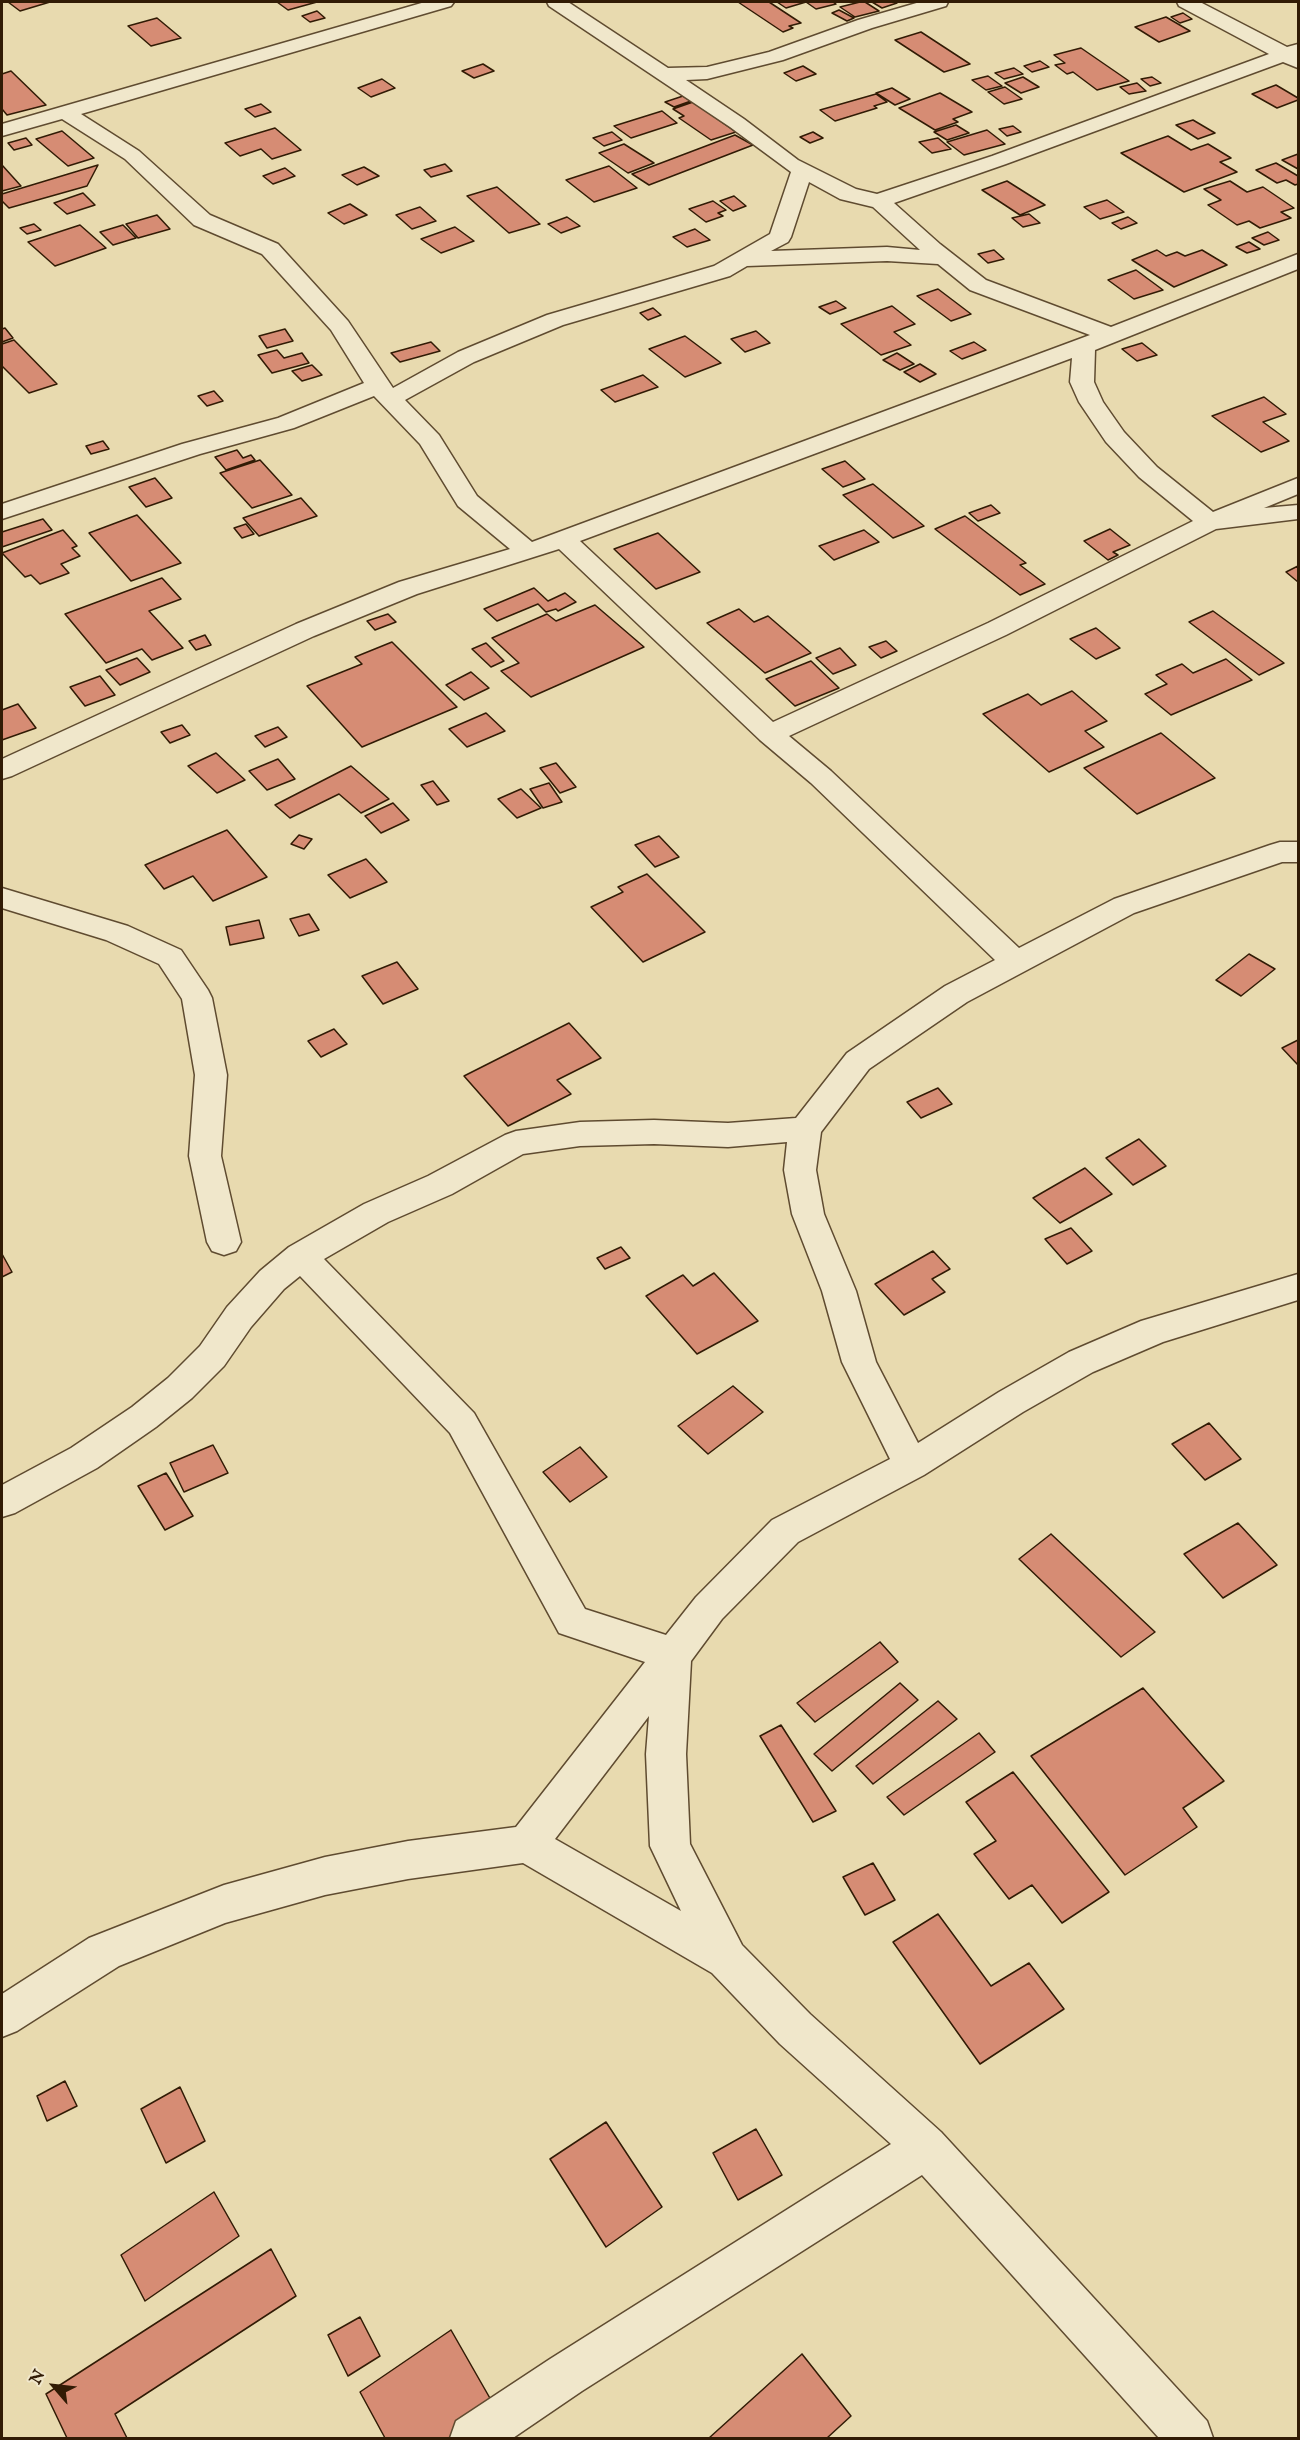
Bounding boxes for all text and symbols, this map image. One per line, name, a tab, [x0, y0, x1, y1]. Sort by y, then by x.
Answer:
north arrow	[24, 2356, 84, 2416]
text: N	[26, 2367, 50, 2388]

